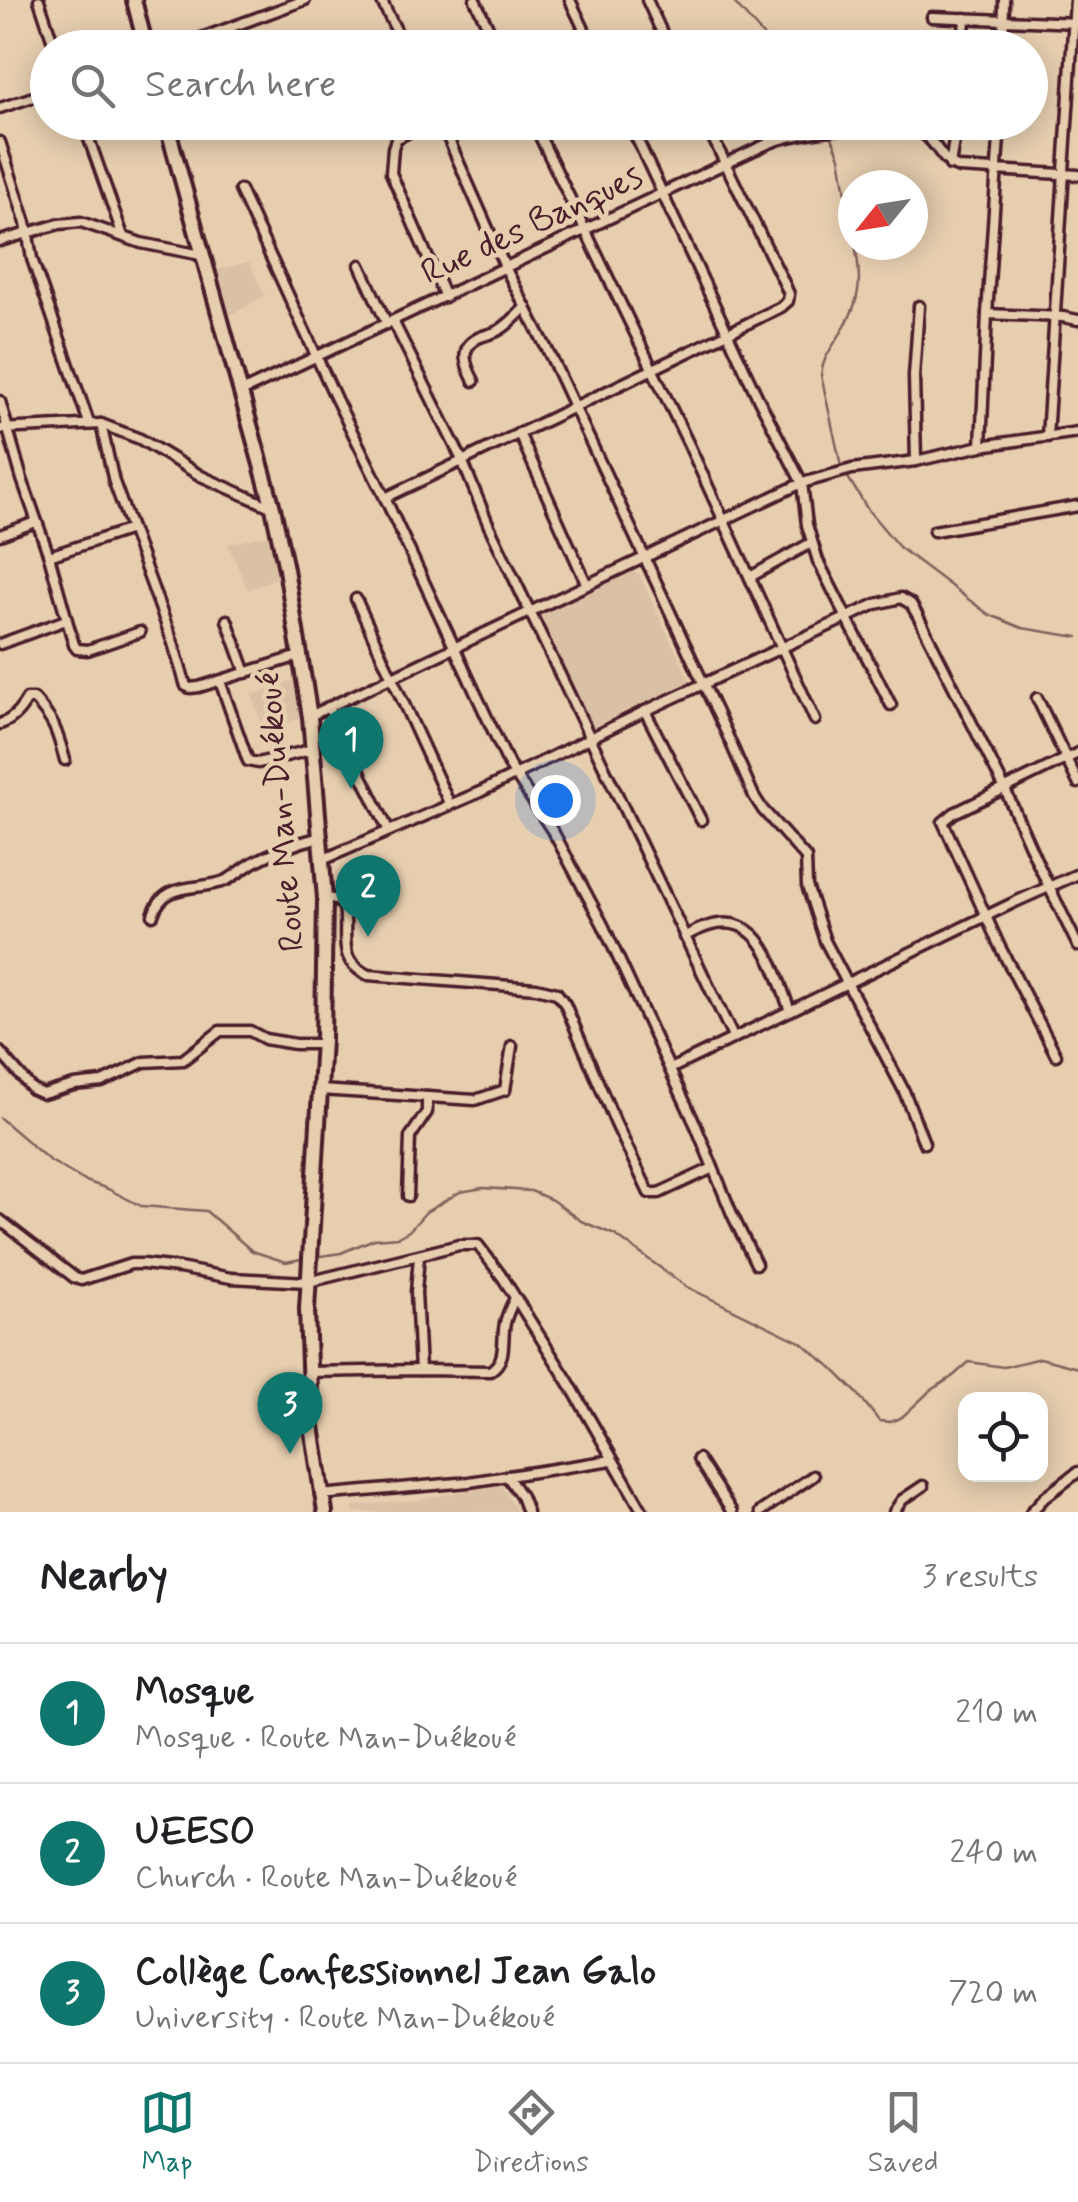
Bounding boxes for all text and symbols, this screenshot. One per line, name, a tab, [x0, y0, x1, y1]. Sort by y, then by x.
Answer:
search box	[30, 30, 1048, 140]
icon: search	[65, 58, 120, 113]
text: Search here	[145, 61, 336, 110]
street label: Rue des Banques	[414, 154, 650, 296]
north arrow	[838, 170, 928, 260]
street label: Route Man-Duékoué	[246, 670, 316, 954]
pin: 1	[318, 706, 384, 789]
your location	[530, 775, 581, 826]
pin: 2	[336, 854, 400, 937]
pin: 3	[258, 1372, 322, 1454]
map controls	[958, 1392, 1048, 1482]
button: locate	[958, 1392, 1048, 1482]
text: Nearby	[40, 1550, 168, 1605]
text: 3 results	[922, 1556, 1038, 1598]
text: Mosque	[135, 1668, 254, 1717]
text: 1	[65, 1692, 80, 1734]
text: 210 m	[955, 1692, 1038, 1734]
text: Mosque · Route Man-Duékoué	[135, 1717, 516, 1759]
text: UEESO	[135, 1808, 255, 1857]
text: 2	[65, 1832, 80, 1874]
text: 240 m	[950, 1832, 1038, 1874]
text: Church · Route Man-Duékoué	[135, 1857, 517, 1899]
text: Collège Confessionnel Jean Galo	[135, 1948, 656, 1997]
text: 3	[65, 1972, 80, 2014]
text: 720 m	[948, 1972, 1038, 2014]
text: University · Route Man-Duékoué	[135, 1997, 555, 2039]
tab: Map	[140, 2085, 195, 2182]
tab: Directions	[474, 2085, 589, 2182]
tab: Saved	[868, 2085, 938, 2182]

